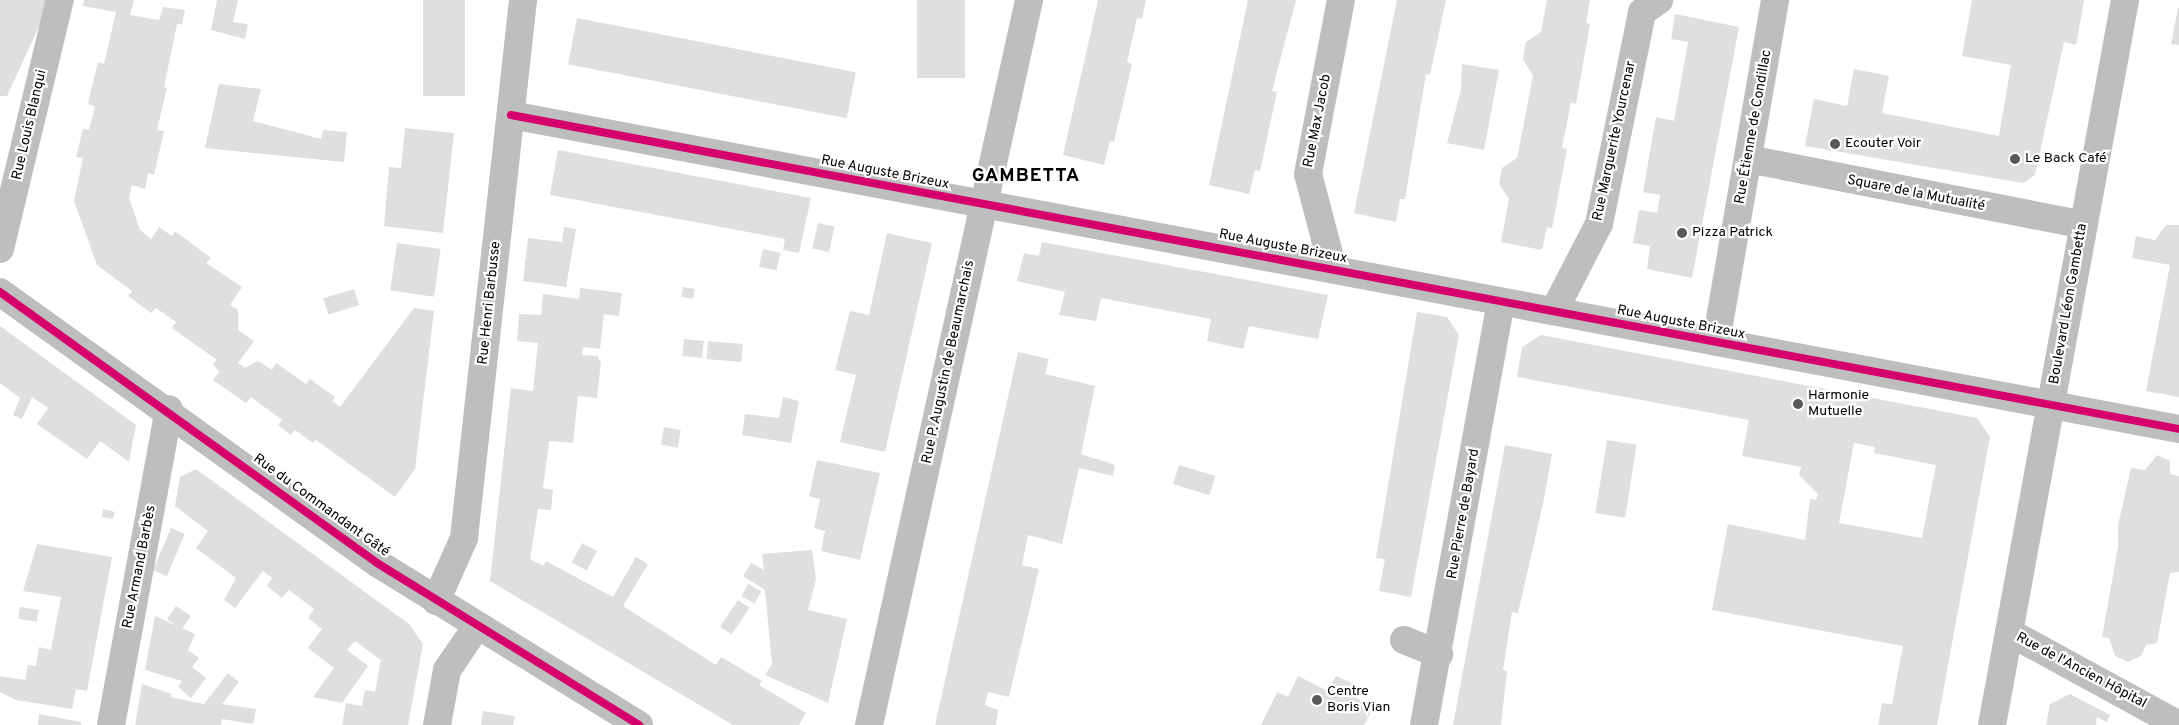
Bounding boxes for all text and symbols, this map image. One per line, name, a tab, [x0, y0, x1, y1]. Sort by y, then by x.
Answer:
street label: Rue Étienne de Condillac	[1732, 49, 1776, 205]
street label: Rue Marguerite Yourcenar	[1590, 59, 1640, 223]
street label: Rue Louis Blanqui	[9, 68, 51, 182]
street label: Rue Max Jacob	[1301, 73, 1335, 169]
place label: Ecouter Voir	[1845, 136, 1922, 152]
marker: Ecouter Voir	[1829, 138, 1841, 150]
place label: Le Back Café	[2025, 151, 2107, 167]
street label: Rue Auguste Brizeux	[819, 152, 951, 194]
marker: Le Back Café	[2009, 153, 2021, 165]
district label: GAMBETTA	[971, 166, 1081, 188]
street label: Square de la Mutualité	[1846, 172, 1986, 216]
street label: Boulevard Léon Gambetta	[2047, 222, 2091, 386]
place label: Pizza Patrick	[1692, 225, 1773, 241]
street label: Rue Auguste Brizeux	[1217, 226, 1349, 268]
marker: Pizza Patrick	[1676, 227, 1688, 239]
street label: Rue Henri Barbusse	[475, 240, 505, 366]
street label: Rue P. Augustin de Beaumarchais	[919, 258, 979, 466]
street label: Rue Auguste Brizeux	[1615, 302, 1747, 344]
place label: Harmonie Mutuelle	[1808, 388, 1869, 421]
marker: Harmonie Mutuelle	[1792, 398, 1804, 410]
street label: Rue Pierre de Bayard	[1444, 448, 1484, 580]
street label: Rue du Commandant Gâté	[249, 451, 393, 561]
street label: Rue Armand Barbès	[120, 504, 160, 630]
street label: Rue de l'Ancien Hôpital	[2013, 629, 2149, 713]
place label: Centre Boris Vian	[1327, 684, 1391, 716]
marker: Centre Boris Vian	[1311, 694, 1323, 706]

